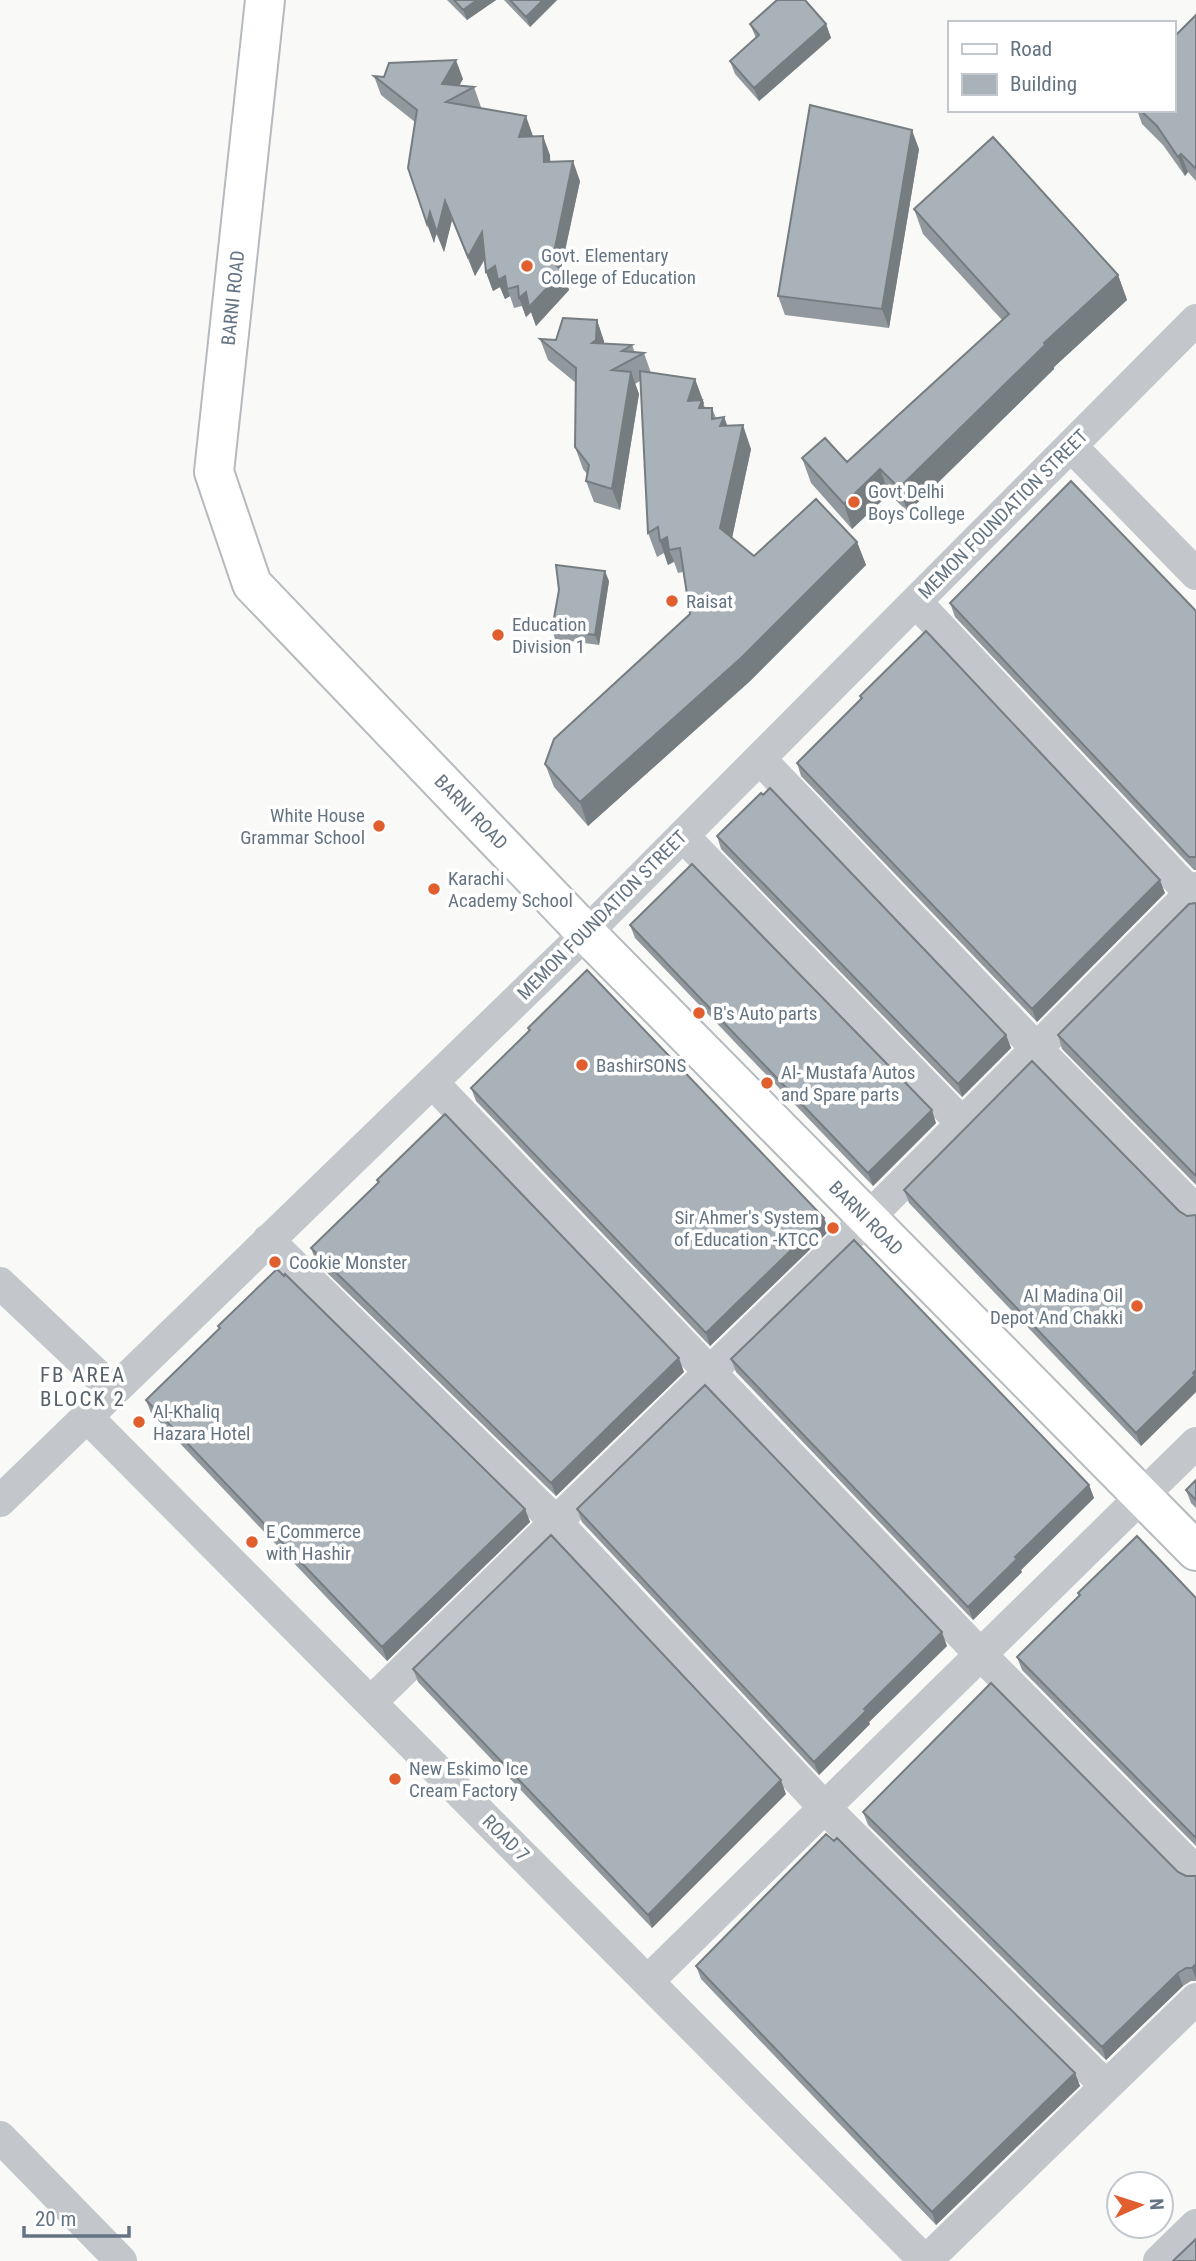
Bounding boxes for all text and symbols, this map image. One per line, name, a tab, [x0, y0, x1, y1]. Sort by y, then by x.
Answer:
legend	[948, 21, 1175, 112]
text: Road	[1010, 37, 1052, 61]
text: Building	[1010, 72, 1077, 96]
place label: Govt. Elementary College of Education	[541, 244, 696, 289]
street label: BARNI ROAD	[217, 249, 249, 347]
marker: Govt. Elementary College of Education	[519, 258, 535, 274]
street label: MEMON FOUNDATION STREET	[914, 424, 1093, 603]
place label: Govt Delhi Boys College	[868, 480, 965, 525]
marker: Govt Delhi Boys College	[846, 494, 862, 510]
place label: Raisat	[686, 590, 733, 613]
marker: Raisat	[664, 593, 680, 609]
place label: Education Division 1	[512, 613, 586, 658]
marker: Education Division 1	[490, 627, 506, 643]
street label: BARNI ROAD	[430, 770, 512, 854]
place label: White House Grammar School	[240, 804, 365, 849]
marker: White House Grammar School	[371, 818, 387, 834]
street label: MEMON FOUNDATION STREET	[513, 825, 692, 1004]
place label: Karachi Academy School	[448, 867, 573, 912]
marker: Karachi Academy School	[426, 881, 442, 897]
place label: B's Auto parts	[713, 1002, 817, 1025]
marker: B's Auto parts	[691, 1005, 707, 1021]
place label: BashirSONS	[596, 1054, 687, 1077]
marker: BashirSONS	[574, 1057, 590, 1073]
place label: Al- Mustafa Autos and Spare parts	[781, 1061, 915, 1106]
marker: Al- Mustafa Autos and Spare parts	[759, 1075, 775, 1091]
street label: BARNI ROAD	[824, 1176, 908, 1260]
place label: Sir Ahmer's System of Education -KTCC	[674, 1206, 819, 1251]
marker: Sir Ahmer's System of Education -KTCC	[825, 1220, 841, 1236]
place label: Cookie Monster	[289, 1251, 407, 1274]
marker: Cookie Monster	[267, 1254, 283, 1270]
place label: Al Madina Oil Depot And Chakki	[990, 1284, 1123, 1329]
marker: Al Madina Oil Depot And Chakki	[1129, 1298, 1145, 1314]
district label: FB AREA BLOCK 2	[40, 1363, 126, 1411]
place label: Al-Khaliq Hazara Hotel	[153, 1400, 250, 1445]
marker: Al-Khaliq Hazara Hotel	[131, 1414, 147, 1430]
place label: E Commerce with Hashir	[266, 1520, 361, 1565]
marker: E Commerce with Hashir	[244, 1534, 260, 1550]
place label: New Eskimo Ice Cream Factory	[409, 1757, 528, 1802]
marker: New Eskimo Ice Cream Factory	[387, 1771, 403, 1787]
street label: ROAD 7	[478, 1810, 534, 1866]
north arrow	[1105, 2170, 1175, 2240]
scale bar	[24, 2194, 130, 2238]
text: N	[1145, 2198, 1168, 2211]
text: 20 m	[35, 2207, 76, 2231]

